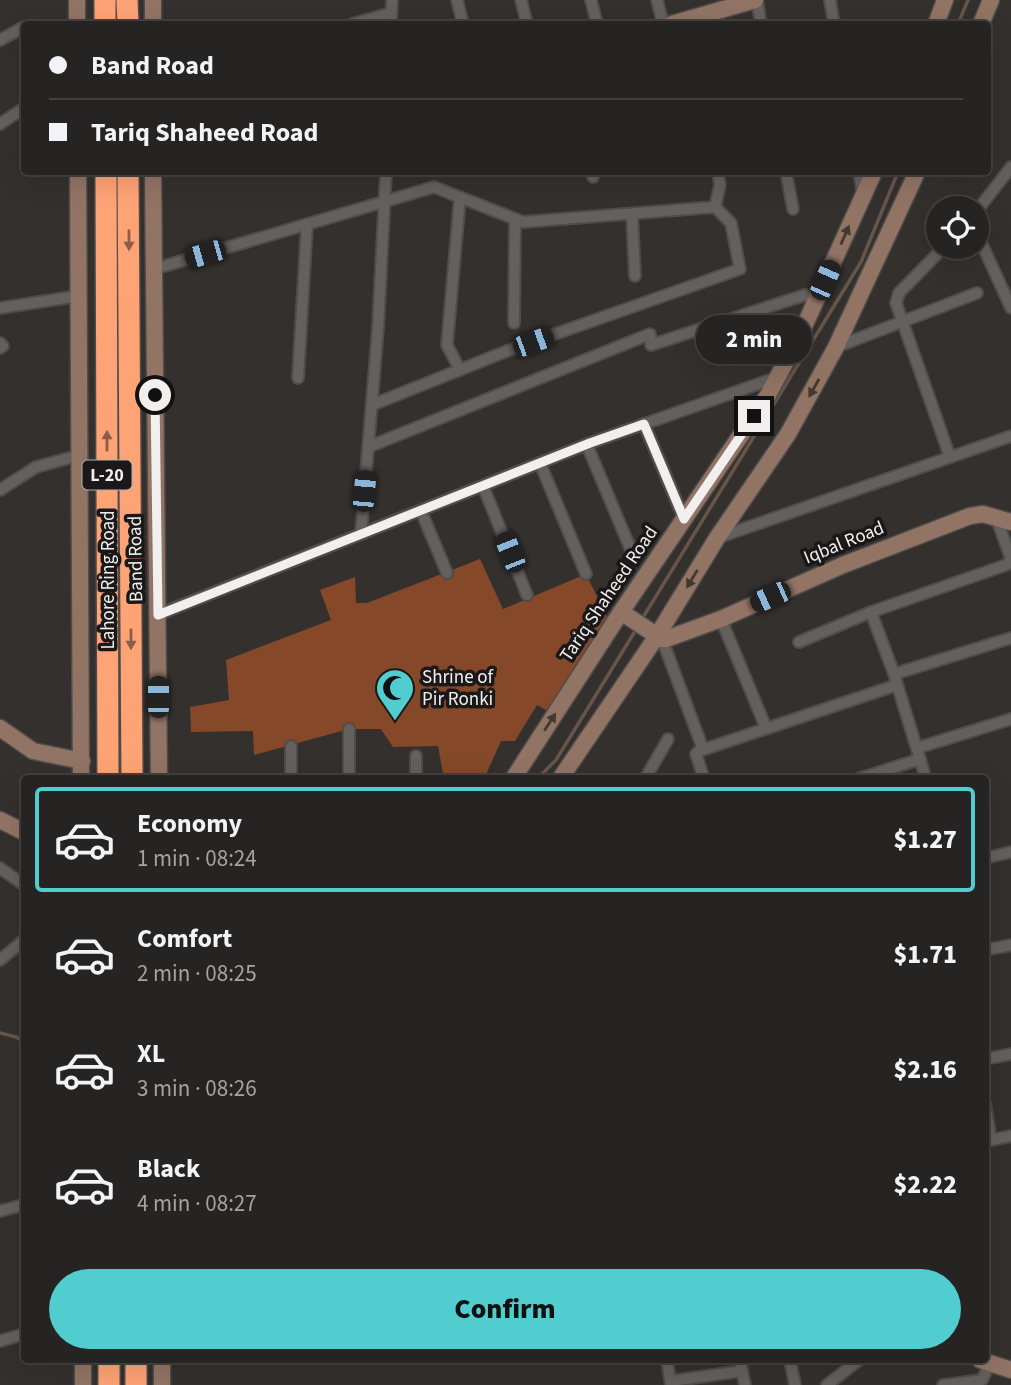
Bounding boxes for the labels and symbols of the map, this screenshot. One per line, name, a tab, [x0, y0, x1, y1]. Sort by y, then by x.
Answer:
one-way arrow	[839, 225, 851, 245]
one-way arrow	[123, 229, 135, 251]
car	[182, 238, 229, 270]
car	[807, 257, 844, 303]
callout: 2 min	[696, 314, 812, 364]
car	[510, 325, 557, 359]
one-way arrow	[808, 378, 820, 397]
route start	[139, 379, 171, 411]
route end	[738, 400, 770, 432]
one-way arrow	[101, 430, 113, 452]
road number: L-20	[82, 461, 132, 490]
car	[352, 469, 377, 513]
street label: Lahore Ring Road	[95, 510, 122, 650]
street label: Iqbal Road	[800, 515, 888, 571]
street label: Band Road	[122, 516, 150, 602]
street label: Tariq Shaheed Road	[554, 521, 664, 667]
car	[493, 529, 528, 575]
one-way arrow	[685, 570, 698, 589]
car	[747, 579, 794, 615]
one-way arrow	[125, 628, 137, 650]
place label: Shrine of Pir Ronki	[422, 664, 495, 713]
mosque icon: Shrine of Pir Ronki	[374, 667, 416, 722]
car	[148, 676, 169, 718]
one-way arrow	[544, 712, 557, 731]

